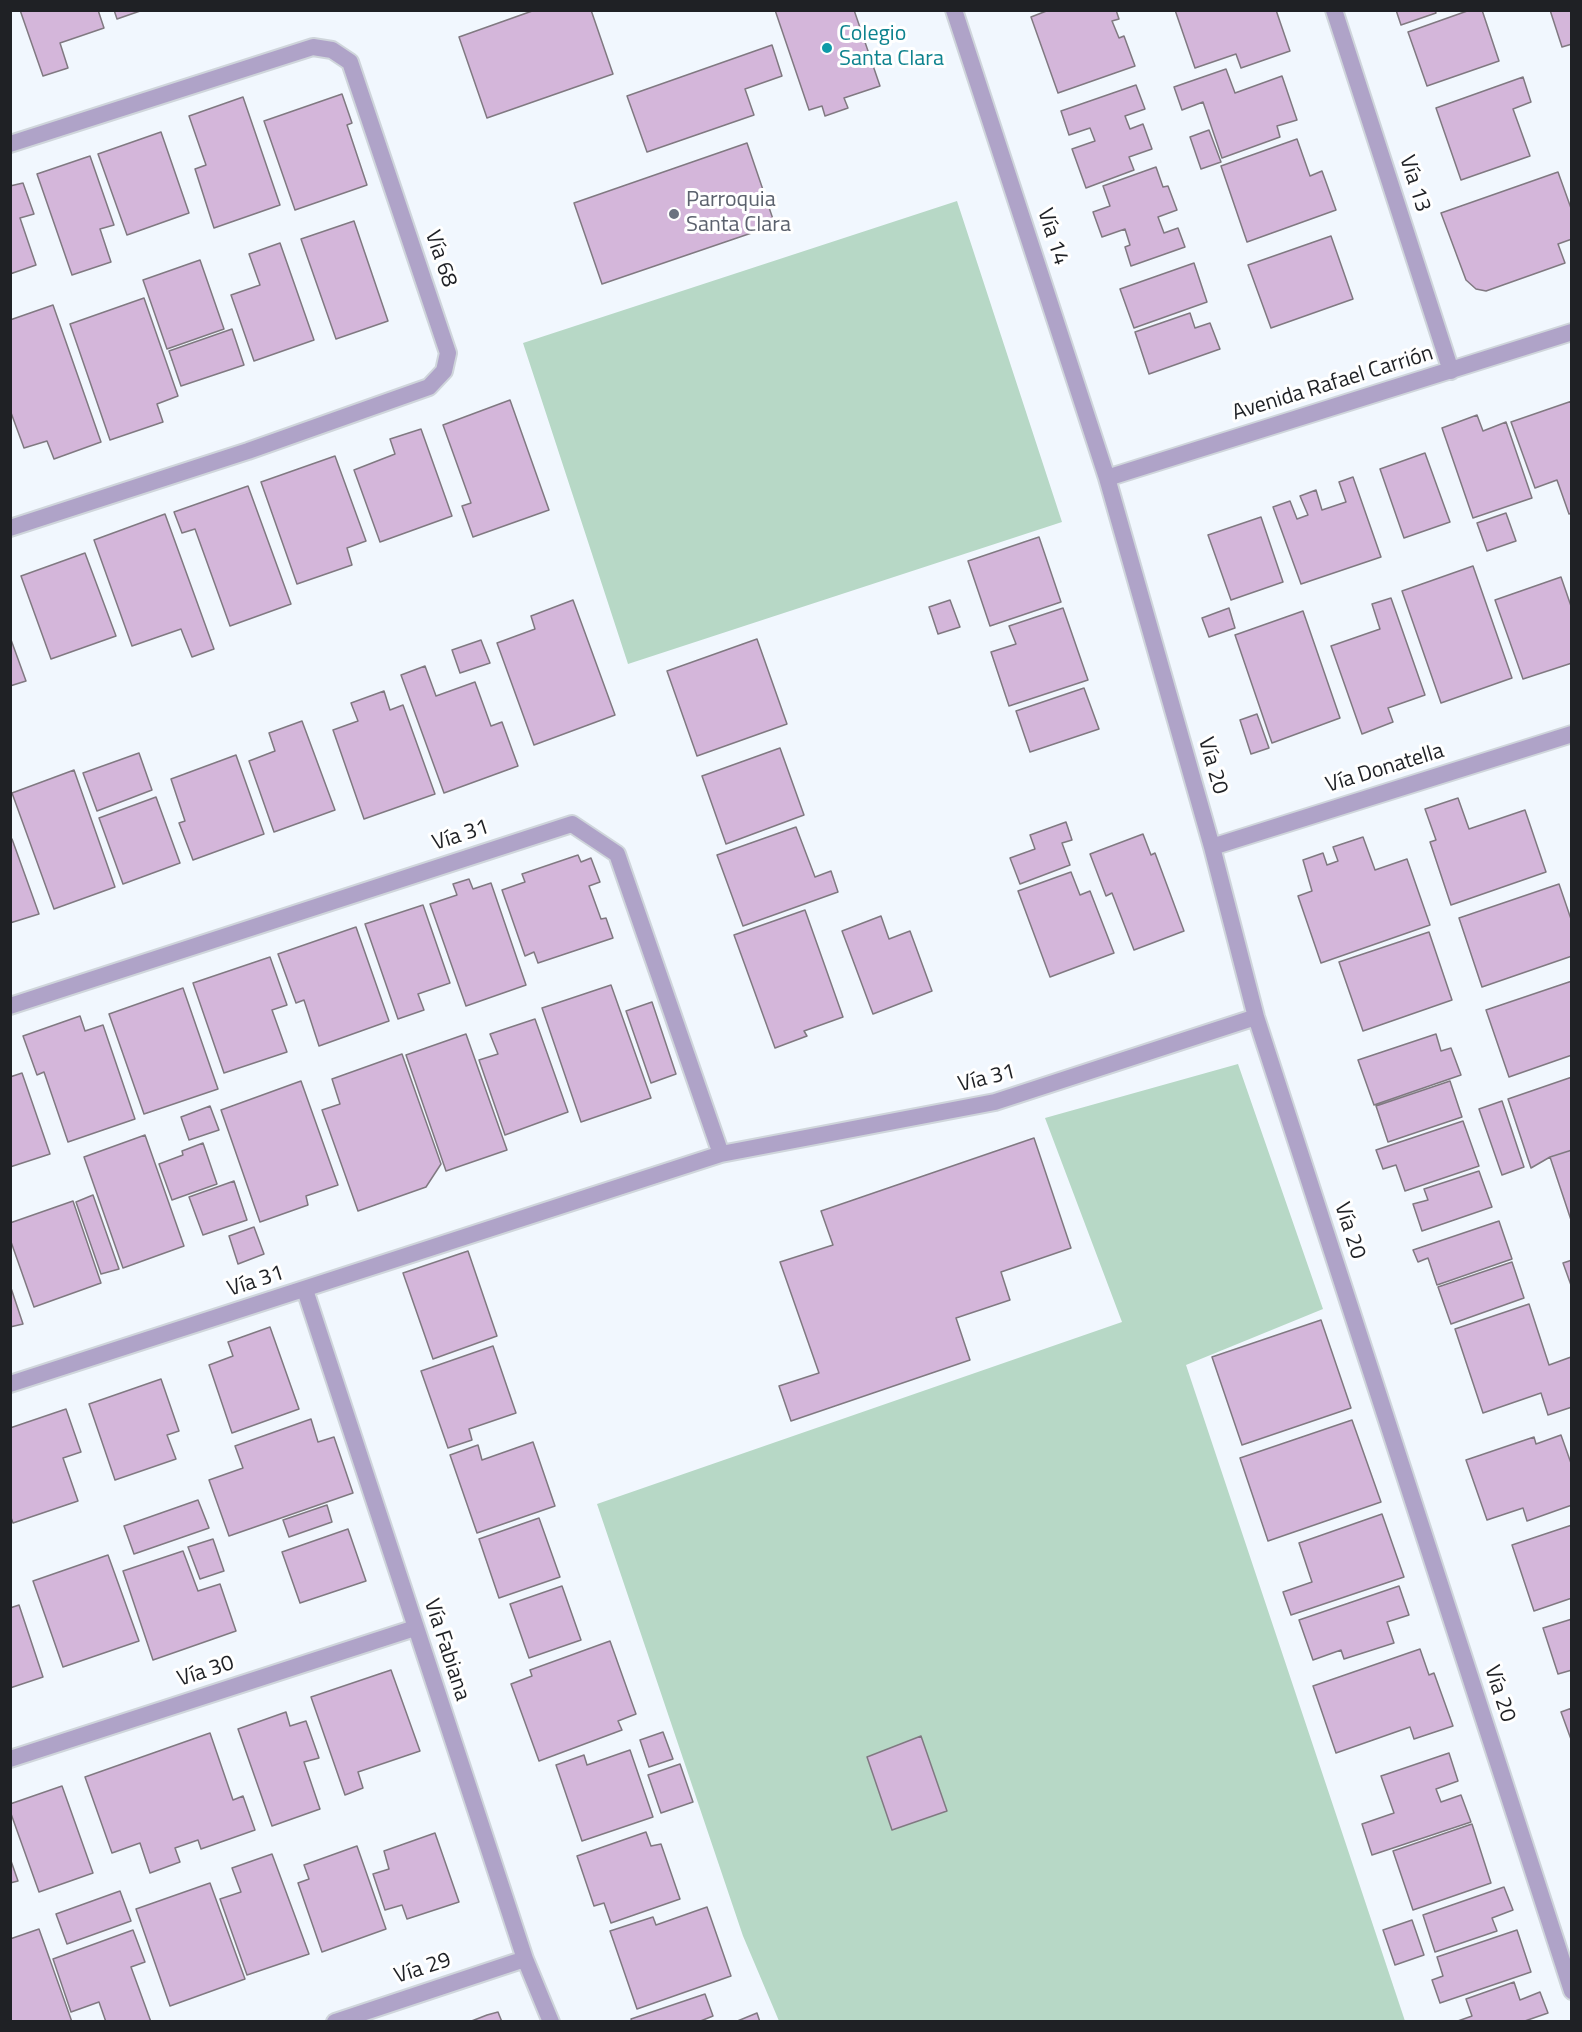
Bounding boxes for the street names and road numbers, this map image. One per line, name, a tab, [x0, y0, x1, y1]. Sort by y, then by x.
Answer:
street label: Vía 13	[1392, 152, 1436, 216]
street label: Vía 14	[1030, 205, 1074, 269]
street label: Vía 68	[418, 227, 462, 291]
street label: Avenida Rafael Carrión	[1229, 341, 1437, 427]
street label: Vía 20	[1191, 734, 1233, 798]
street label: Vía Donatella	[1323, 739, 1447, 799]
street label: Vía 31	[429, 814, 493, 858]
street label: Vía 31	[956, 1059, 1018, 1099]
street label: Vía 20	[1327, 1199, 1371, 1263]
street label: Vía 31	[224, 1260, 288, 1304]
street label: Vía Fabiana	[417, 1596, 475, 1704]
street label: Vía 30	[174, 1650, 238, 1694]
street label: Vía 20	[1477, 1662, 1521, 1726]
street label: Vía 29	[391, 1947, 455, 1991]

